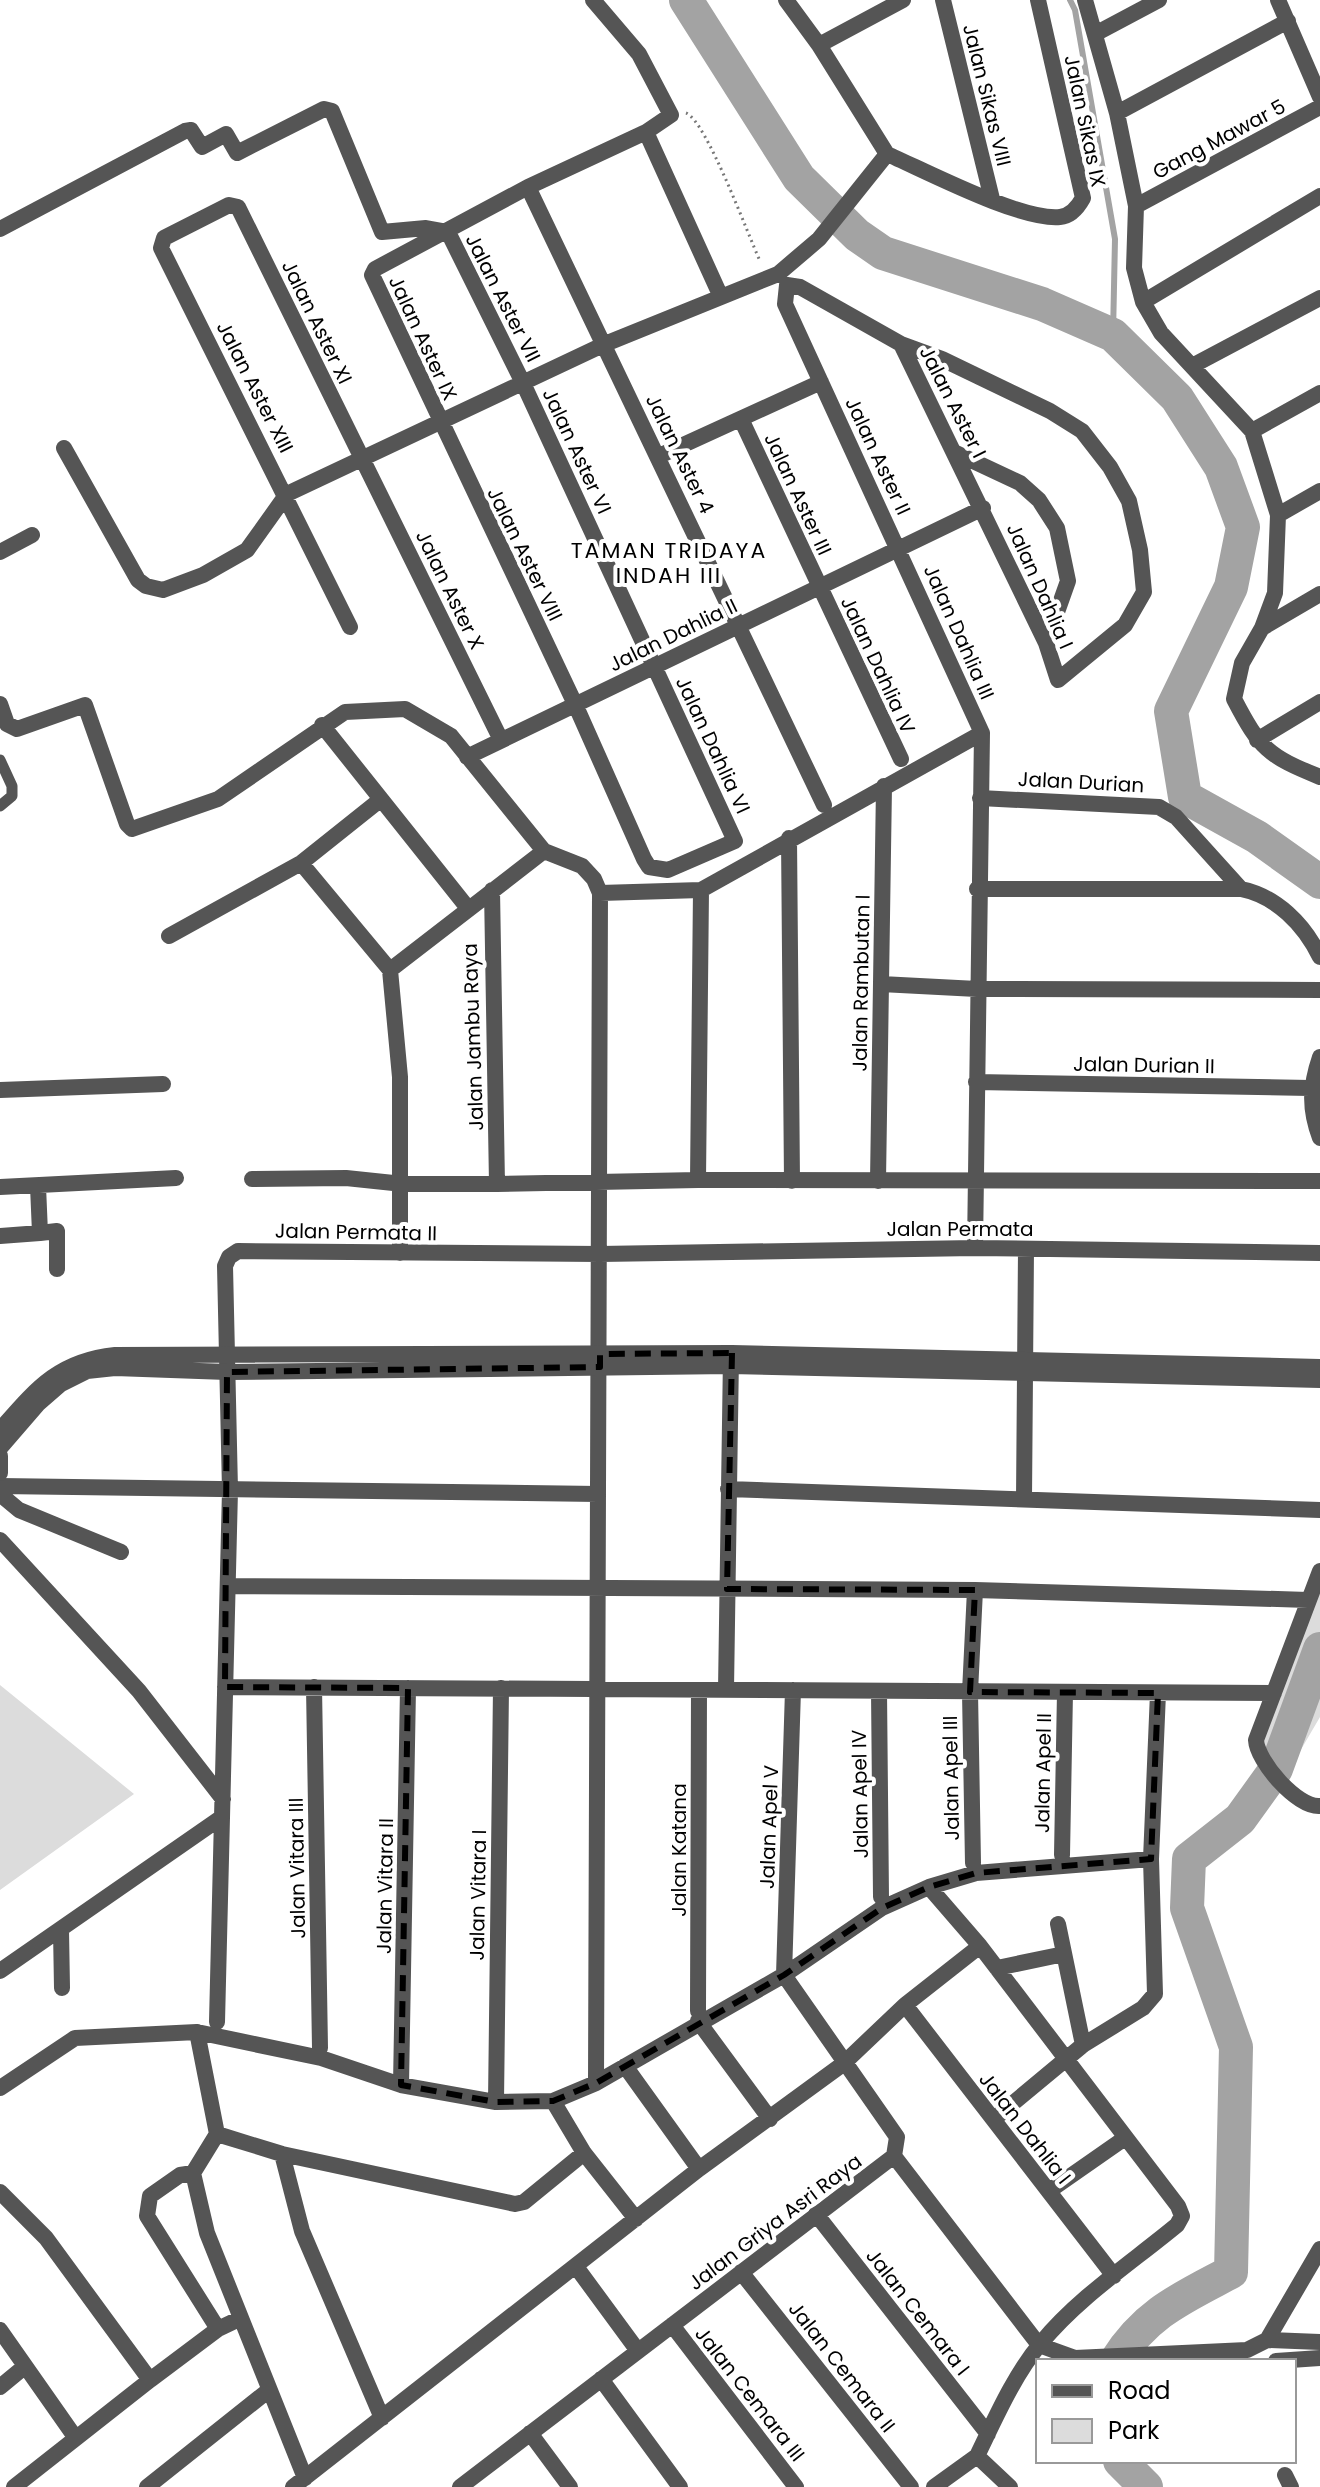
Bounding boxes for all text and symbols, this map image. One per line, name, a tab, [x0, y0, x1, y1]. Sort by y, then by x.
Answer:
street label: Jalan Sikas VIII	[956, 21, 1018, 169]
street label: Jalan Sikas IX	[1057, 52, 1113, 190]
street label: Gang Mawar 5	[1148, 92, 1290, 186]
street label: Jalan Aster VII	[459, 229, 547, 367]
street label: Jalan Aster XI	[275, 255, 359, 389]
street label: Jalan Aster IX	[382, 271, 464, 405]
street label: Jalan Aster XIII	[210, 316, 300, 458]
street label: Jalan Aster I	[913, 341, 993, 463]
street label: Jalan Aster VI	[536, 384, 618, 518]
street label: Jalan Aster 4	[639, 390, 721, 518]
street label: Jalan Aster II	[838, 393, 918, 519]
street label: Jalan Aster III	[757, 428, 839, 560]
street label: Jalan Aster VIII	[481, 483, 569, 625]
street label: Jalan Dahlia I	[1000, 519, 1080, 653]
street label: Jalan Aster X	[409, 526, 491, 654]
district label: TAMAN TRIDAYA INDAH III	[571, 535, 767, 591]
street label: Jalan Dahlia III	[917, 560, 1001, 704]
street label: Jalan Dahlia II	[604, 592, 742, 678]
street label: Jalan Dahlia IV	[834, 592, 922, 739]
street label: Jalan Dahlia VI	[669, 672, 757, 818]
street label: Jalan Durian	[1017, 765, 1145, 799]
street label: Jalan Rambutan I	[845, 894, 877, 1072]
street label: Jalan Jambu Raya	[456, 943, 490, 1131]
street label: Jalan Durian II	[1073, 1050, 1215, 1080]
street label: Jalan Permata	[886, 1215, 1034, 1243]
street label: Jalan Permata II	[275, 1217, 437, 1247]
street label: Jalan Apel II	[1028, 1713, 1058, 1833]
street label: Jalan Apel III	[936, 1715, 966, 1841]
street label: Jalan Apel IV	[845, 1729, 875, 1859]
street label: Jalan Apel V	[753, 1764, 785, 1889]
street label: Jalan Katana	[665, 1783, 693, 1917]
street label: Jalan Vitara III	[282, 1797, 312, 1939]
street label: Jalan Vitara II	[370, 1818, 400, 1954]
street label: Jalan Vitara I	[463, 1829, 493, 1961]
street label: Jalan Dahlia I	[972, 2066, 1078, 2190]
street label: Jalan Griya Asri Raya	[682, 2147, 868, 2297]
street label: Jalan Cemara I	[860, 2243, 976, 2381]
street label: Jalan Cemara II	[782, 2296, 902, 2438]
street label: Jalan Cemara III	[689, 2321, 811, 2467]
legend	[1036, 2359, 1296, 2463]
text: Road	[1108, 2374, 1170, 2407]
text: Park	[1108, 2414, 1160, 2447]

